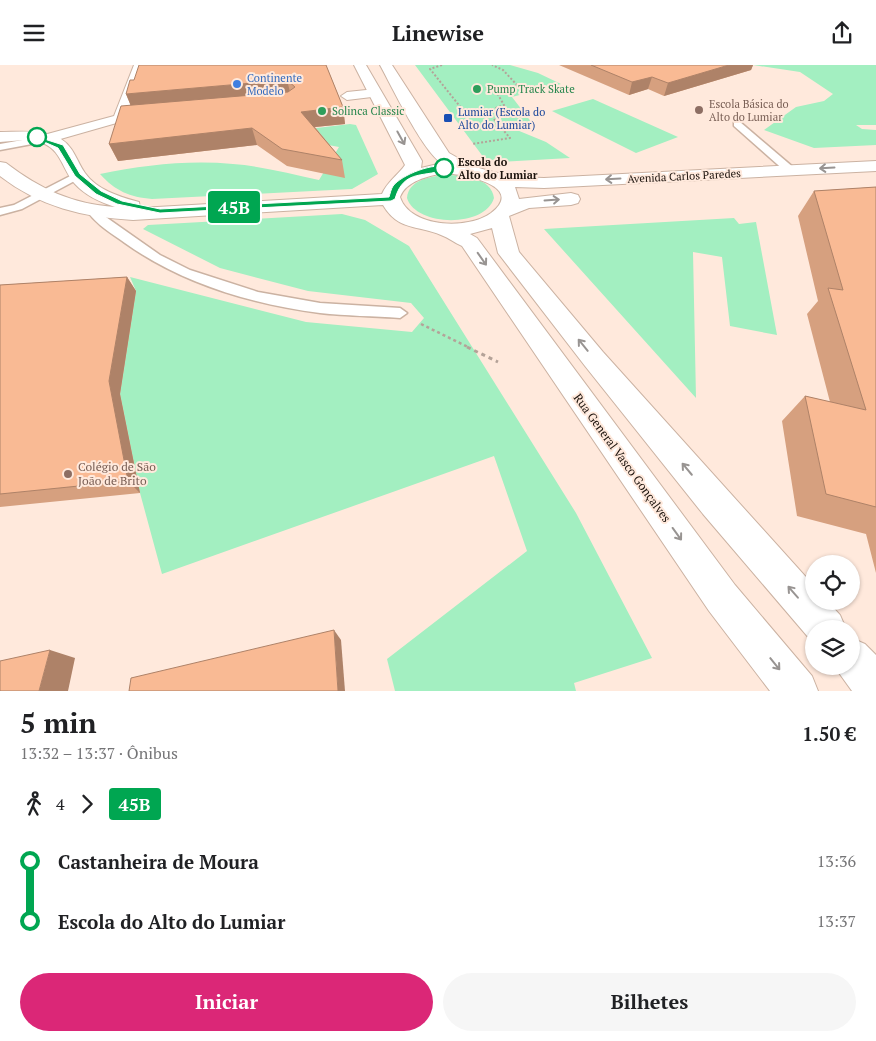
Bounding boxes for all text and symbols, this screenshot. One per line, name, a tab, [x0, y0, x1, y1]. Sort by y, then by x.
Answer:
text: Linewise	[392, 18, 484, 47]
icon: menu	[20, 19, 48, 47]
icon: share	[828, 19, 856, 47]
place label: Continente Modelo	[247, 71, 303, 98]
marker: Continente Modelo	[231, 78, 243, 90]
place label: Pump Track Skate	[487, 82, 575, 96]
marker: Pump Track Skate	[471, 83, 483, 95]
place label: Escola Básica do Alto do Lumiar	[709, 97, 789, 124]
place label: Solinca Classic	[332, 104, 404, 118]
marker: Escola Básica do Alto do Lumiar	[693, 104, 705, 116]
marker: Solinca Classic	[316, 105, 328, 117]
place label: Lumiar (Escola do Alto do Lumiar)	[458, 105, 545, 132]
marker: Lumiar (Escola do Alto do Lumiar)	[442, 112, 454, 124]
unlabelled marker	[27, 127, 47, 147]
one-way arrow	[396, 131, 406, 145]
place label: Escola do Alto do Lumiar	[458, 155, 538, 182]
marker: Escola do Alto do Lumiar	[434, 158, 454, 178]
one-way arrow	[820, 164, 836, 173]
street label: Avenida Carlos Paredes	[627, 166, 741, 186]
one-way arrow	[605, 175, 621, 184]
line badge: 45B	[205, 191, 263, 223]
text: 45B	[218, 195, 250, 219]
one-way arrow	[543, 195, 559, 205]
one-way arrow	[477, 252, 487, 266]
one-way arrow	[577, 339, 588, 352]
street label: Rua General Vasco Gonçalves	[571, 390, 674, 525]
place label: Colégio de São João de Brito	[78, 459, 156, 488]
one-way arrow	[681, 463, 692, 476]
marker: Colégio de São João de Brito	[62, 468, 74, 480]
one-way arrow	[671, 527, 682, 541]
map controls	[805, 555, 860, 675]
button: locate	[805, 555, 860, 610]
one-way arrow	[788, 586, 799, 599]
button: layers	[805, 620, 860, 675]
one-way arrow	[770, 657, 781, 670]
text: 5 min	[20, 704, 97, 741]
text: 1.50 €	[802, 721, 856, 746]
text: 13:32 – 13:37 · Ônibus	[20, 742, 178, 764]
icon: walk	[20, 790, 48, 818]
icon: forward	[73, 790, 101, 818]
text: 45B	[119, 792, 151, 816]
text: 4	[56, 793, 65, 815]
text: Castanheira de Moura	[58, 849, 259, 874]
text: 13:36	[817, 850, 856, 872]
text: Escola do Alto do Lumiar	[58, 909, 285, 934]
text: 13:37	[817, 910, 856, 932]
button: Iniciar	[20, 973, 433, 1031]
button: Bilhetes	[443, 973, 856, 1031]

